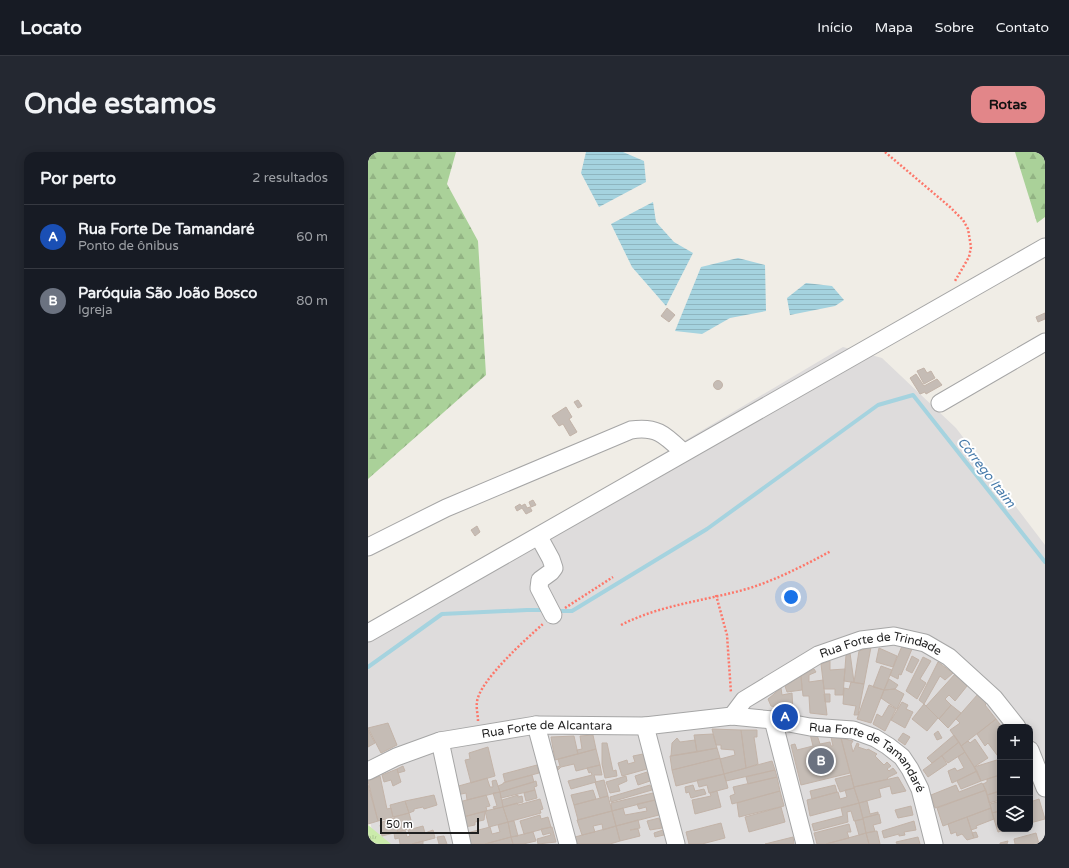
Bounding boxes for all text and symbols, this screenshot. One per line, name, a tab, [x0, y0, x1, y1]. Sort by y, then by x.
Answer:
text: Locato	[20, 17, 82, 39]
text: Início	[817, 19, 853, 36]
text: Mapa	[875, 19, 913, 36]
text: Sobre	[935, 19, 974, 36]
text: Contato	[996, 19, 1049, 36]
button: Rotas	[971, 86, 1045, 123]
text: Onde estamos	[24, 87, 216, 121]
text: Por perto	[40, 168, 116, 189]
text: 2 resultados	[252, 170, 328, 186]
text: Rua Forte De Tamandaré	[78, 220, 255, 238]
text: A	[48, 229, 58, 245]
text: 60 m	[296, 229, 328, 245]
text: Ponto de ônibus	[78, 238, 179, 254]
text: Paróquia São João Bosco	[78, 284, 257, 302]
text: B	[48, 293, 58, 309]
text: 80 m	[296, 293, 328, 309]
text: Igreja	[78, 302, 112, 318]
water label: Córrego Itaim	[954, 434, 1019, 512]
your location	[781, 587, 801, 607]
text: Rua Forte de Trindade	[818, 629, 944, 661]
street label: Rua Forte de Trindade	[817, 648, 943, 664]
pin: A	[772, 702, 798, 732]
street label: Rua Forte de Alcantara	[480, 718, 612, 741]
street label: Rua Forte de Tamandaré	[809, 720, 928, 795]
map controls	[997, 724, 1033, 832]
button: +	[997, 724, 1033, 760]
pin: B	[808, 746, 834, 776]
button: −	[997, 760, 1033, 796]
button: layers	[997, 796, 1033, 832]
scale bar	[380, 816, 479, 835]
text: 50 m	[386, 818, 413, 831]

